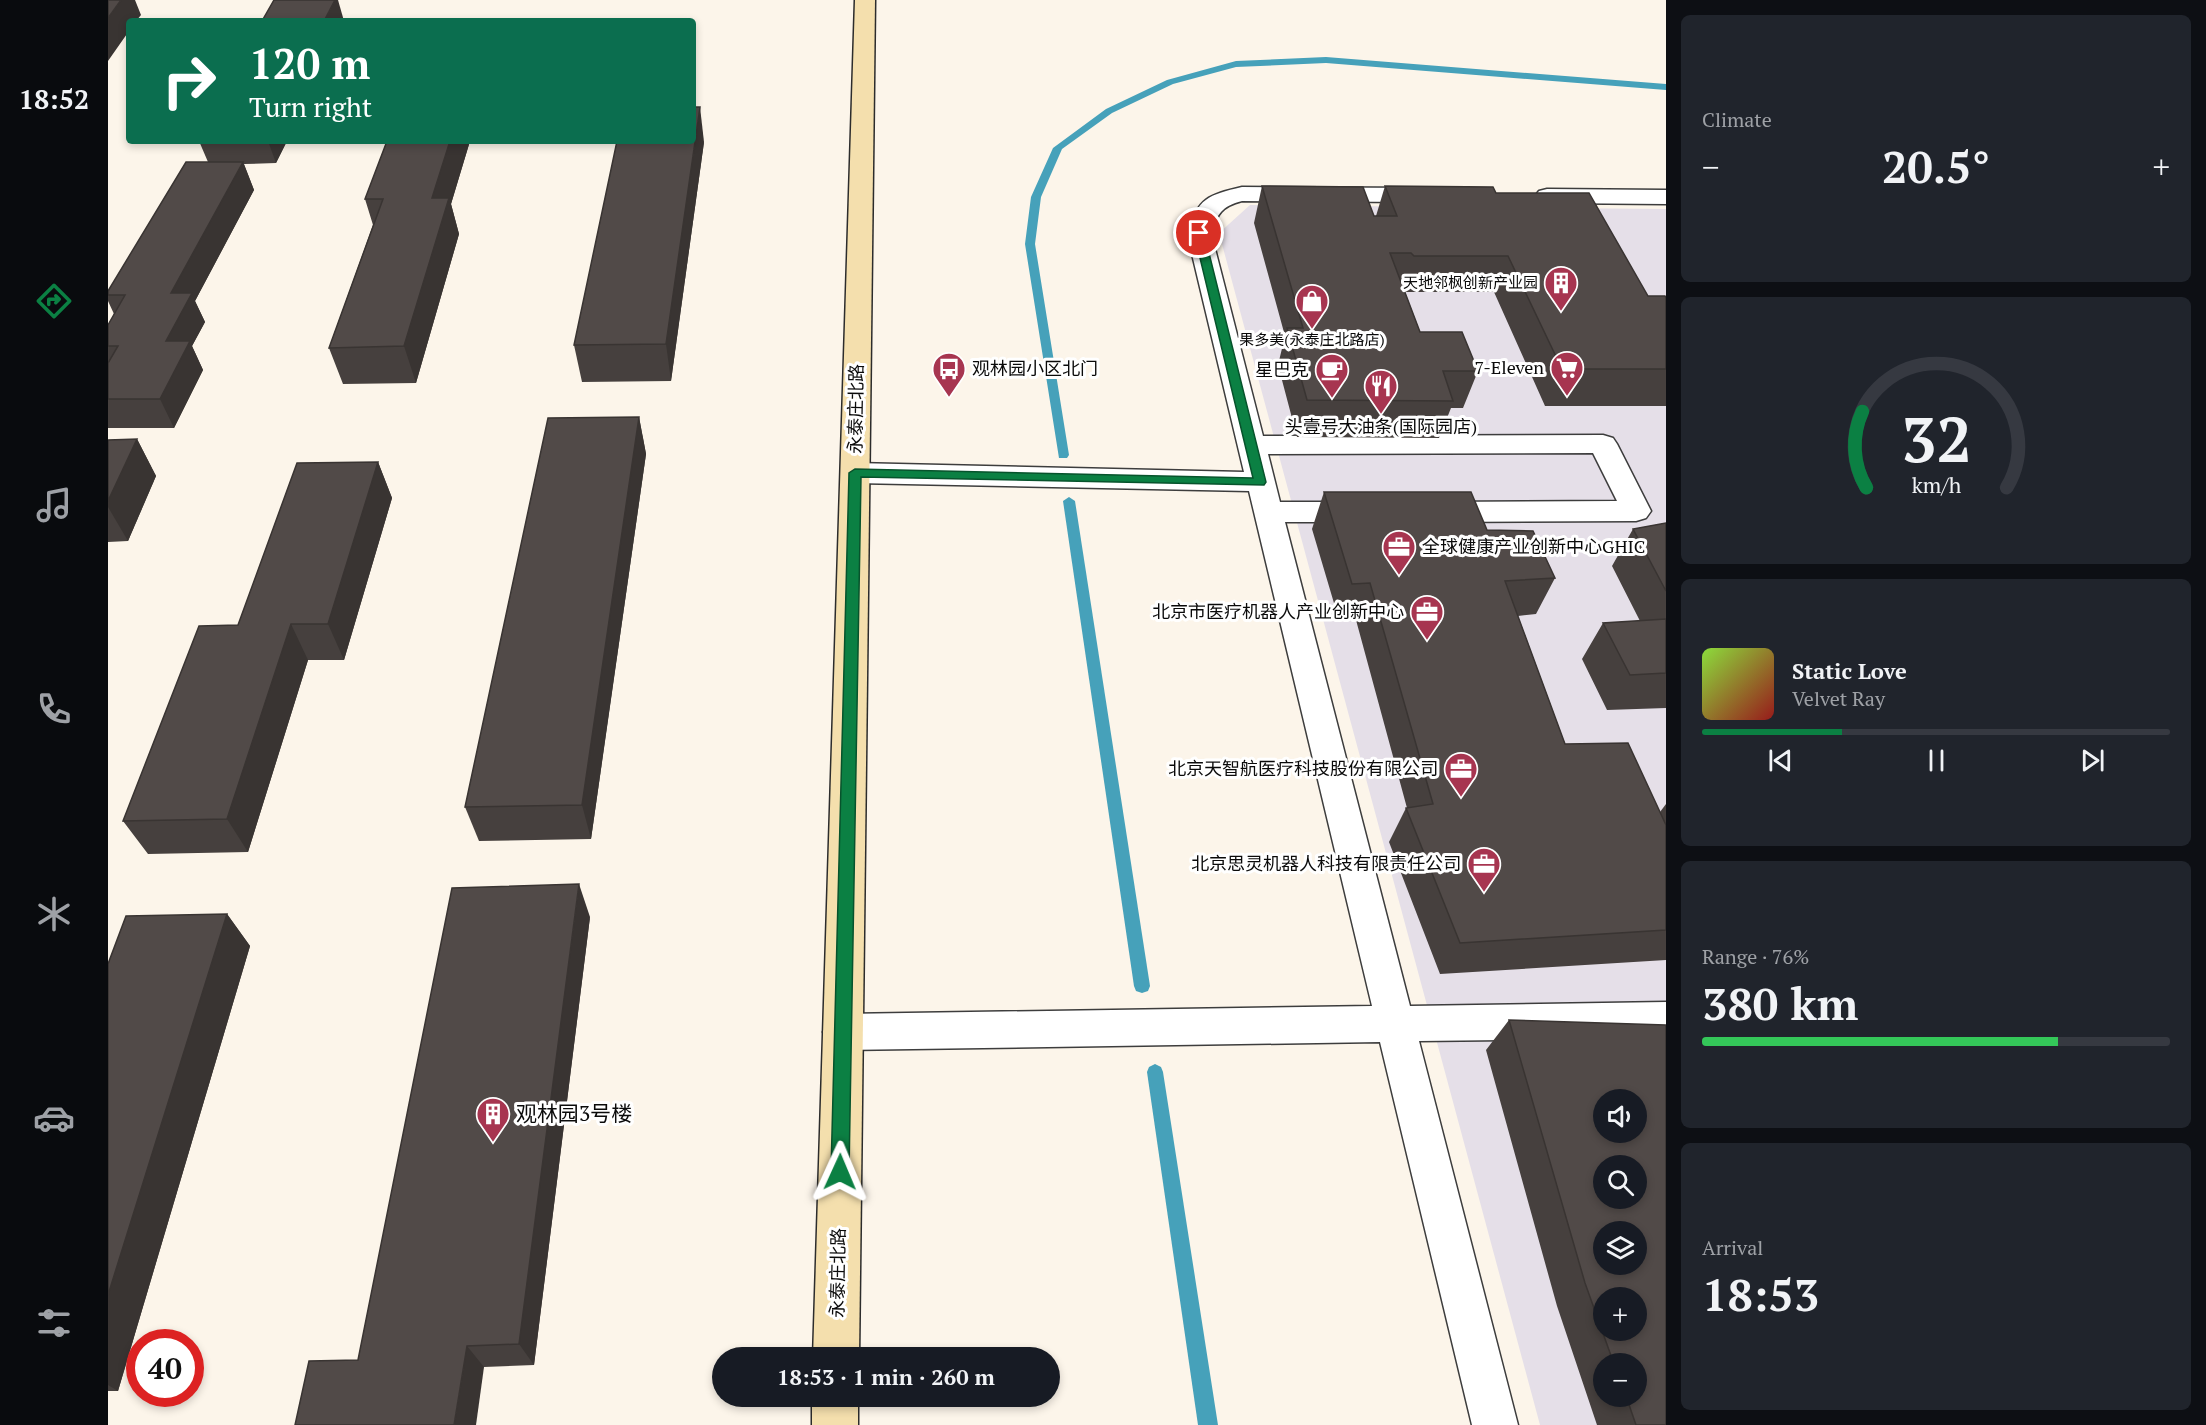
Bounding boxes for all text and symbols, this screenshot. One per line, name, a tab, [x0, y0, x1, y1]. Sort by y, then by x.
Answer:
text: 120 m	[249, 35, 370, 91]
icon: right	[150, 42, 228, 120]
text: 18:52	[19, 81, 89, 117]
text: Turn right	[249, 89, 372, 125]
text: Climate	[1702, 106, 1772, 133]
text: 20.5°	[1882, 136, 1990, 196]
text: −	[1702, 145, 1720, 188]
text: +	[2152, 145, 2170, 188]
pin	[1173, 207, 1224, 258]
icon: arrive	[1182, 216, 1215, 249]
building icon: 天地邻枫创新产业园	[1543, 265, 1579, 312]
place label: 天地邻枫创新产业园	[1403, 272, 1538, 292]
icon: directions	[33, 280, 75, 322]
shop icon: 果多美(永泰庄北路店)	[1294, 283, 1330, 330]
place label: 果多美(永泰庄北路店)	[1239, 329, 1385, 349]
supermarket icon: 7-Eleven	[1549, 350, 1585, 397]
bus stop icon: 观林园小区北门	[931, 351, 967, 398]
cafe icon: 星巴克	[1314, 352, 1350, 399]
place label: 7-Eleven	[1475, 355, 1544, 379]
place label: 观林园小区北门	[972, 356, 1098, 380]
place label: 星巴克	[1255, 357, 1309, 381]
street label: 永泰庄北路	[842, 364, 868, 454]
restaurant icon: 头壹号大油条(国际园店)	[1363, 368, 1399, 415]
text: 32	[1901, 397, 1971, 480]
place label: 头壹号大油条(国际园店)	[1285, 414, 1477, 438]
text: km/h	[1911, 471, 1961, 499]
icon: music	[33, 484, 75, 526]
office icon: 全球健康产业创新中心GHIC	[1381, 529, 1417, 576]
place label: 全球健康产业创新中心GHIC	[1422, 534, 1645, 558]
office icon: 北京市医疗机器人产业创新中心	[1409, 594, 1445, 641]
place label: 北京市医疗机器人产业创新中心	[1152, 599, 1404, 623]
text: Static Love	[1792, 656, 1907, 685]
text: Velvet Ray	[1792, 685, 1885, 712]
icon: phone	[33, 688, 75, 730]
icon: previous	[1764, 744, 1797, 777]
icon: pause	[1920, 744, 1953, 777]
icon: next	[2076, 744, 2109, 777]
office icon: 北京天智航医疗科技股份有限公司	[1443, 751, 1479, 798]
place label: 北京天智航医疗科技股份有限公司	[1168, 756, 1438, 780]
office icon: 北京思灵机器人科技有限责任公司	[1466, 846, 1502, 893]
place label: 北京思灵机器人科技有限责任公司	[1191, 851, 1461, 875]
icon: climate	[33, 893, 75, 935]
text: Range · 76%	[1702, 943, 1809, 970]
text: 380 km	[1702, 973, 1858, 1033]
map controls	[1593, 1089, 1647, 1407]
button: sound	[1593, 1089, 1647, 1143]
building icon: 观林园3号楼	[475, 1096, 511, 1143]
icon: car	[33, 1097, 75, 1139]
place label: 观林园3号楼	[516, 1099, 632, 1127]
position arrow	[808, 1140, 872, 1204]
button: search	[1593, 1155, 1647, 1209]
button: layers	[1593, 1221, 1647, 1275]
street label: 永泰庄北路	[824, 1228, 850, 1318]
text: Arrival	[1702, 1234, 1763, 1261]
text: 18:53	[1702, 1264, 1819, 1324]
button: +	[1593, 1287, 1647, 1341]
icon: filters	[33, 1302, 75, 1344]
speed limit sign: 40	[126, 1329, 204, 1407]
button: −	[1593, 1353, 1647, 1407]
text: 18:53 · 1 min · 260 m	[777, 1362, 995, 1391]

